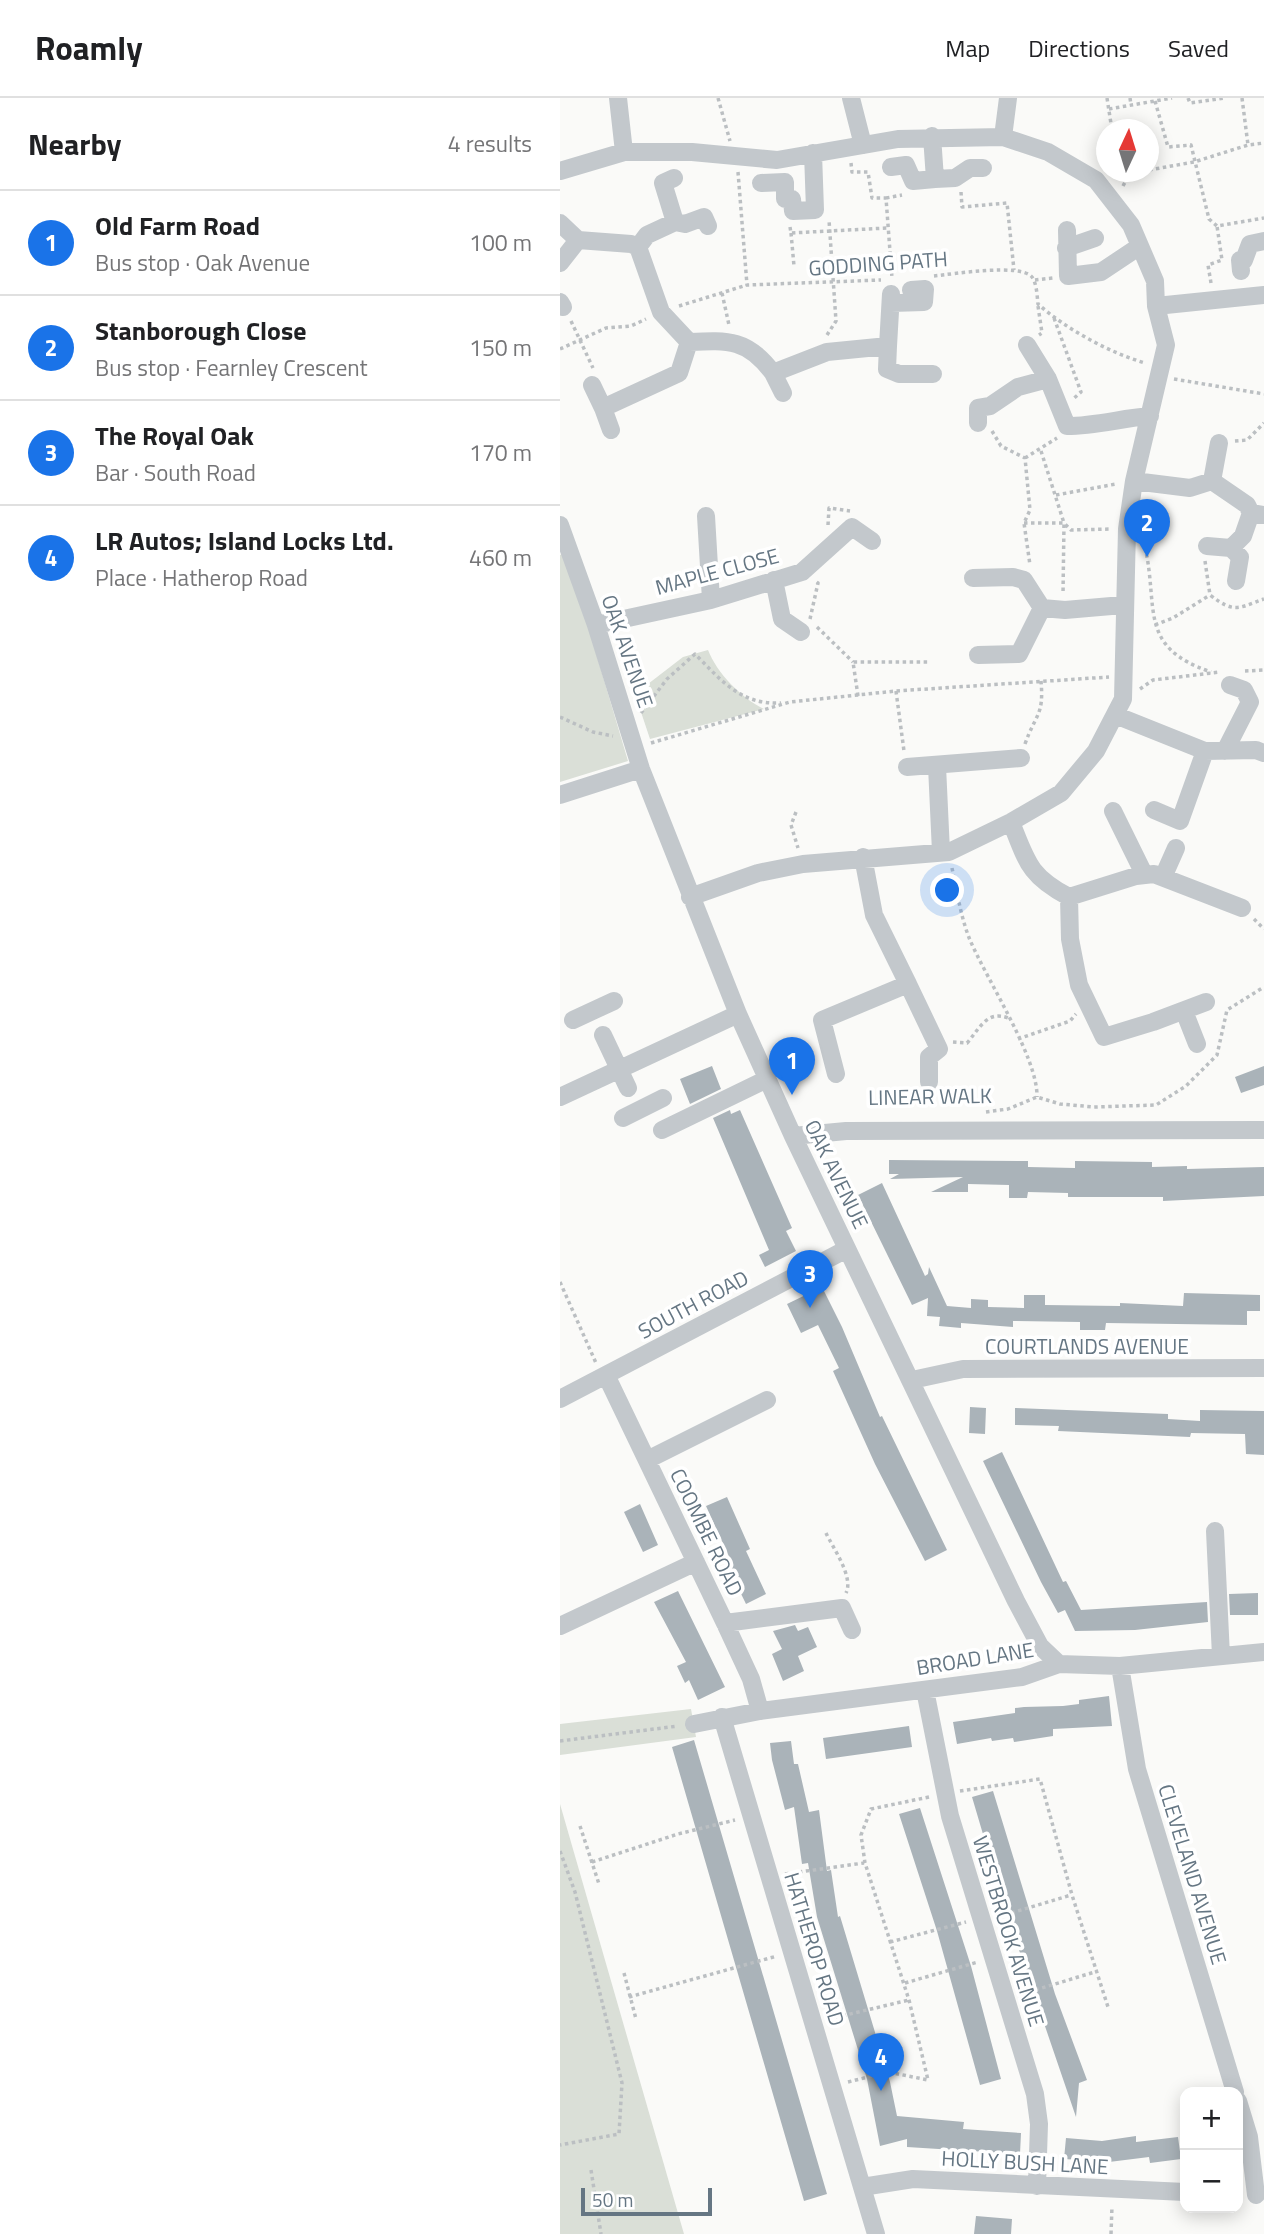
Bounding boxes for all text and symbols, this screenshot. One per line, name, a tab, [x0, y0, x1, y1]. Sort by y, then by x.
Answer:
text: Roamly	[35, 23, 143, 73]
text: Map	[945, 30, 990, 66]
text: Directions	[1028, 30, 1130, 66]
text: Saved	[1168, 30, 1229, 66]
north arrow	[1096, 119, 1159, 182]
text: Nearby	[28, 121, 121, 167]
text: 4 results	[448, 126, 532, 161]
text: Old Farm Road	[95, 206, 260, 245]
text: 1	[45, 225, 57, 260]
text: 100 m	[469, 225, 532, 260]
street label: GODDING PATH	[807, 242, 949, 284]
text: Bus stop · Oak Avenue	[95, 245, 310, 280]
text: Stanborough Close	[95, 311, 306, 350]
text: 2	[45, 330, 57, 365]
text: 150 m	[469, 330, 532, 365]
text: Bus stop · Fearnley Crescent	[95, 350, 368, 385]
text: The Royal Oak	[95, 416, 254, 455]
text: 3	[45, 435, 57, 470]
text: 170 m	[469, 435, 532, 470]
text: Bar · South Road	[95, 455, 256, 490]
pin: 2	[1124, 499, 1170, 557]
text: LR Autos; Island Locks Ltd.	[95, 521, 394, 560]
street label: MAPLE CLOSE	[652, 539, 782, 603]
text: 4	[45, 540, 57, 575]
text: 460 m	[469, 540, 532, 575]
text: Place · Hatherop Road	[95, 560, 308, 595]
street label: OAK AVENUE	[594, 590, 662, 712]
your location	[930, 873, 964, 907]
pin: 1	[769, 1037, 815, 1095]
street label: LINEAR WALK	[868, 1079, 992, 1113]
street label: OAK AVENUE	[797, 1114, 877, 1234]
pin: 3	[787, 1250, 833, 1308]
street label: SOUTH ROAD	[632, 1261, 754, 1347]
street label: COURTLANDS AVENUE	[985, 1330, 1189, 1362]
street label: COOMBE ROAD	[662, 1463, 752, 1601]
street label: BROAD LANE	[914, 1633, 1036, 1683]
street label: CLEVELAND AVENUE	[1150, 1780, 1236, 1968]
street label: WESTBROOK AVENUE	[965, 1832, 1053, 2030]
street label: HATHEROP ROAD	[776, 1868, 854, 2030]
pin: 4	[858, 2033, 904, 2091]
map controls	[1180, 2087, 1243, 2213]
button: +	[1180, 2087, 1243, 2150]
street label: HOLLY BUSH LANE	[941, 2142, 1109, 2182]
button: −	[1180, 2150, 1243, 2213]
scale bar	[581, 2185, 712, 2217]
text: 50 m	[592, 2185, 633, 2214]

